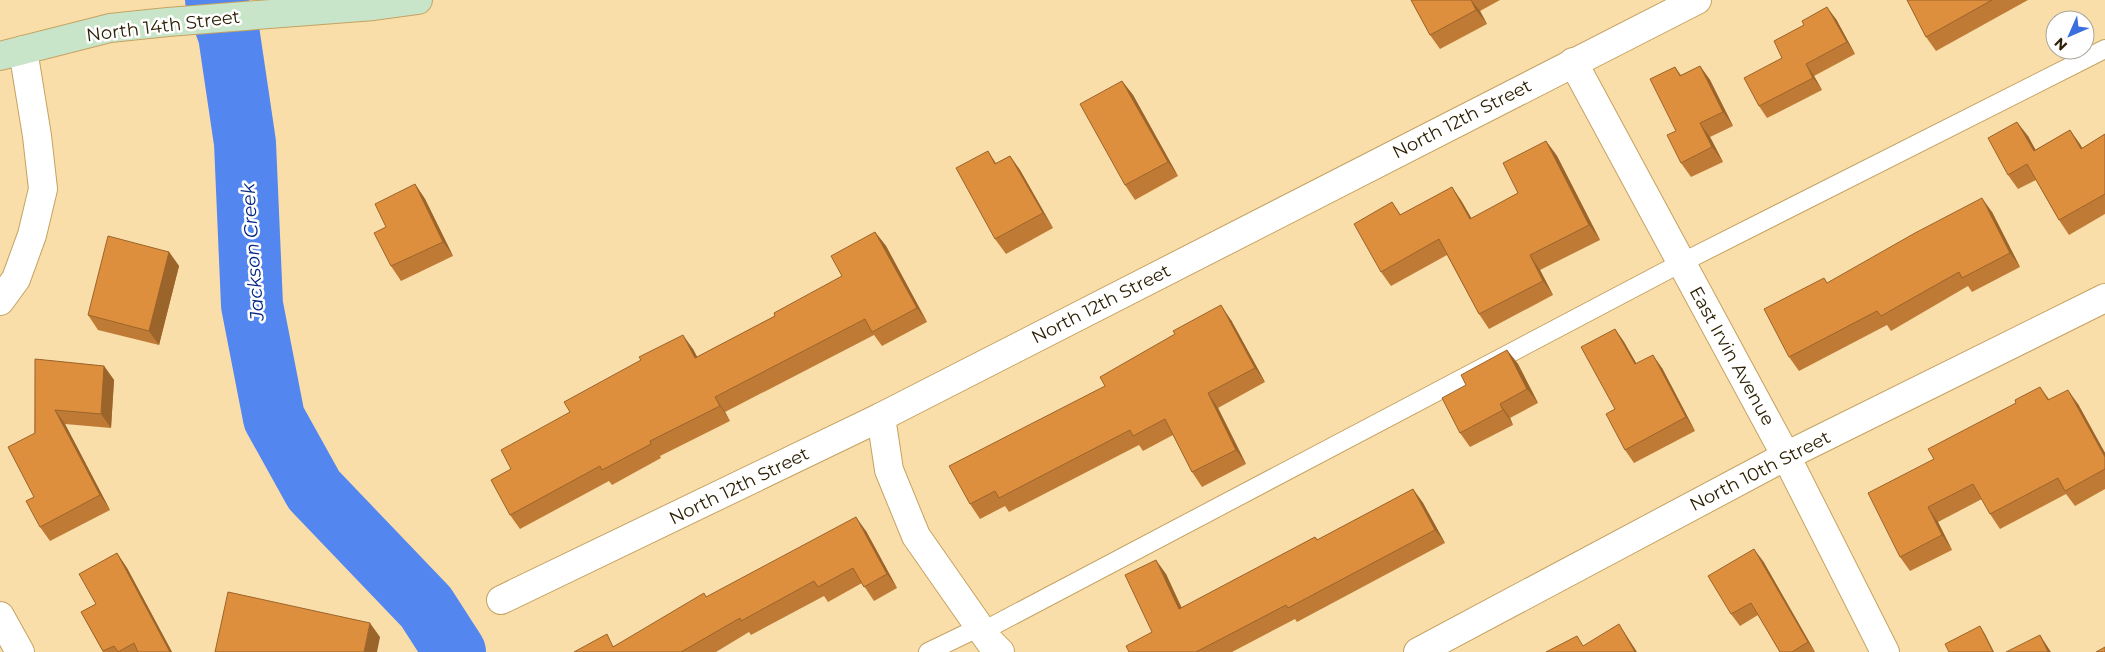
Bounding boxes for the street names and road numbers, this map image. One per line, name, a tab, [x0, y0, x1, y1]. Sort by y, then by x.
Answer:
street label: North 14th Street	[85, 6, 241, 46]
street label: North 12th Street	[1389, 74, 1535, 164]
street label: North 12th Street	[1028, 259, 1174, 349]
street label: East Irvin Avenue	[1685, 283, 1779, 430]
street label: North 10th Street	[1686, 426, 1834, 516]
street label: North 12th Street	[665, 443, 813, 529]

